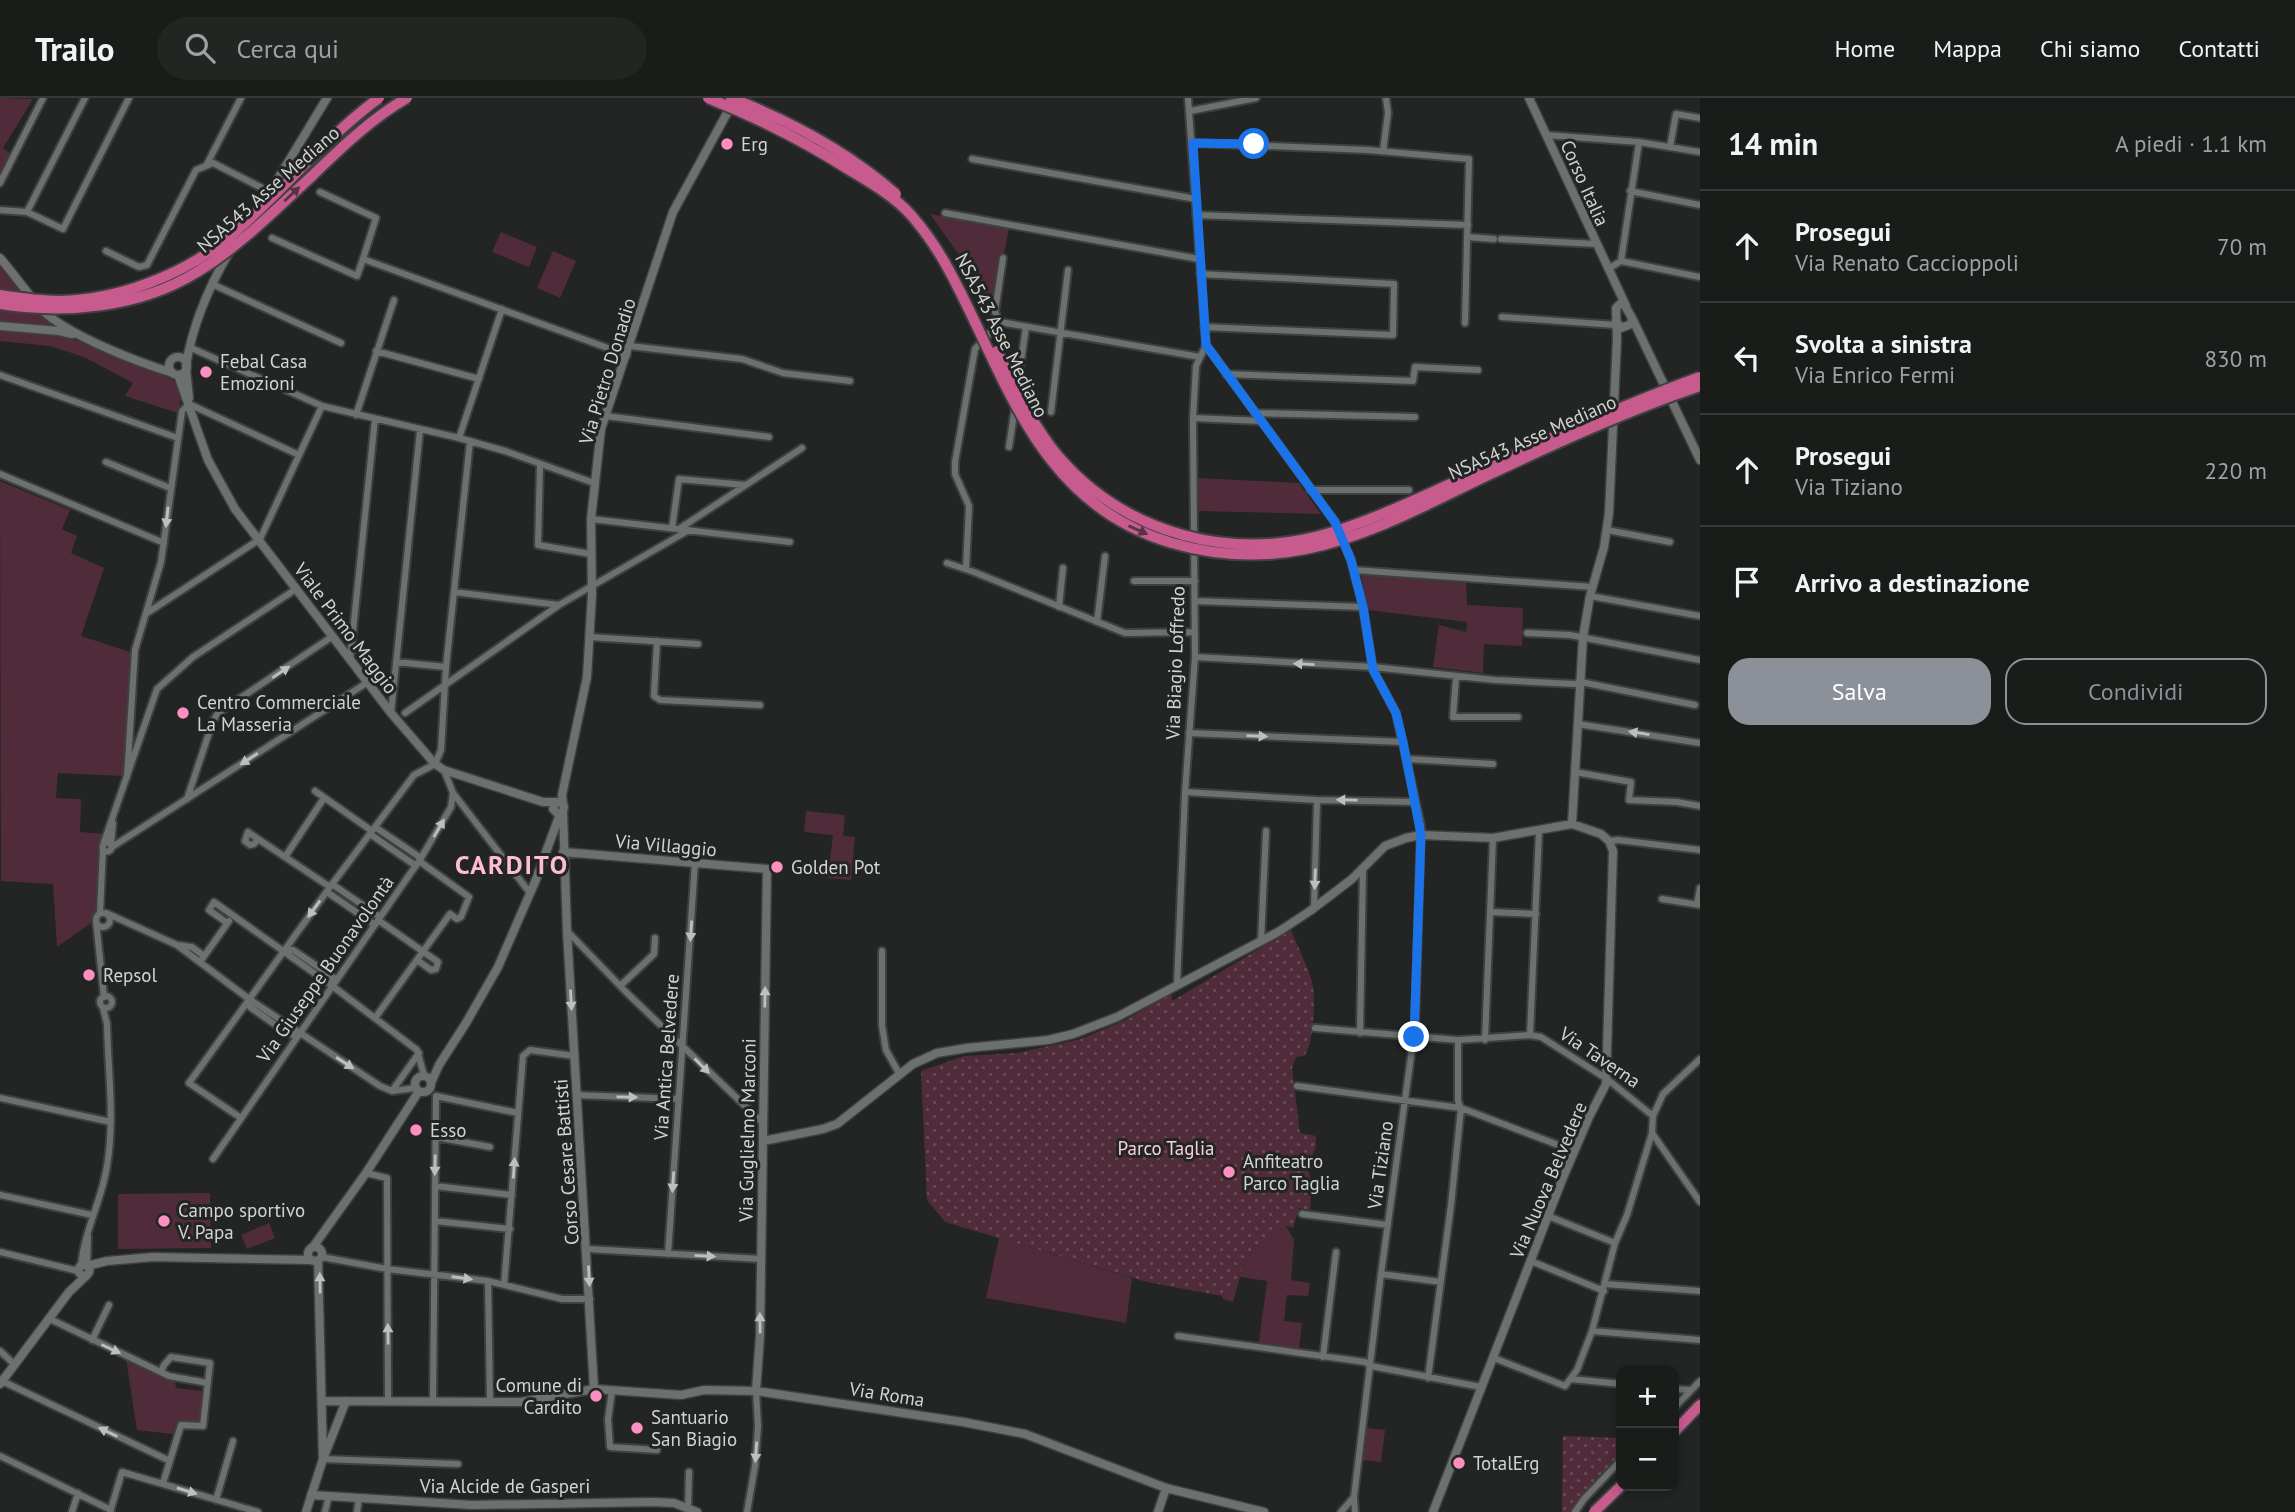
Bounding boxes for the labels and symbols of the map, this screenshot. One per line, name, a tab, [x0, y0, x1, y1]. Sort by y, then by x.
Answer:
street label: NSA543 Asse Mediano	[192, 120, 344, 258]
route start	[1238, 128, 1269, 159]
place label: Erg	[741, 132, 768, 156]
marker: Erg	[719, 136, 735, 152]
street label: Corso Italia	[1555, 136, 1615, 230]
one-way arrow	[283, 186, 300, 203]
street label: NSA543 Asse Mediano	[950, 249, 1054, 421]
street label: Via Pietro Donadio	[573, 295, 641, 448]
place label: Febal Casa Emozioni	[220, 349, 307, 395]
marker: Febal Casa Emozioni	[198, 364, 214, 380]
street label: NSA543 Asse Mediano	[1444, 389, 1620, 485]
one-way arrow	[161, 506, 172, 528]
one-way arrow	[1128, 524, 1148, 536]
street label: Viale Primo Maggio	[288, 557, 403, 698]
street label: Via Biagio Loffredo	[1160, 586, 1190, 741]
one-way arrow	[1293, 658, 1315, 669]
one-way arrow	[271, 665, 290, 678]
place label: Centro Commerciale La Masseria	[197, 690, 361, 736]
marker: Centro Commerciale La Masseria	[175, 705, 191, 721]
one-way arrow	[1628, 727, 1650, 738]
one-way arrow	[1246, 730, 1268, 741]
one-way arrow	[239, 752, 259, 765]
one-way arrow	[1336, 795, 1358, 806]
one-way arrow	[433, 818, 445, 837]
street label: Via Villaggio	[613, 829, 718, 861]
district label: CARDITO	[455, 848, 569, 881]
place label: Golden Pot	[791, 855, 881, 879]
marker: Golden Pot	[769, 859, 785, 875]
one-way arrow	[1309, 868, 1320, 890]
street label: Via Giuseppe Buonavolontà	[251, 871, 399, 1068]
one-way arrow	[307, 900, 321, 918]
one-way arrow	[685, 920, 696, 942]
place label: Repsol	[103, 963, 158, 987]
marker: Repsol	[81, 967, 97, 983]
street label: Via Antica Belvedere	[648, 973, 684, 1142]
one-way arrow	[759, 986, 771, 1008]
one-way arrow	[566, 989, 577, 1011]
route end	[1398, 1021, 1429, 1052]
street label: Via Taverna	[1554, 1021, 1645, 1093]
street label: Via Guglielmo Marconi	[733, 1038, 761, 1223]
one-way arrow	[336, 1056, 354, 1070]
one-way arrow	[694, 1057, 711, 1074]
street label: Corso Cesare Battisti	[548, 1078, 584, 1246]
one-way arrow	[617, 1092, 639, 1103]
street label: Via Nuova Belvedere	[1504, 1098, 1592, 1263]
place label: Esso	[430, 1118, 466, 1142]
street label: Via Tiziano	[1362, 1119, 1398, 1212]
marker: Esso	[408, 1122, 424, 1138]
park label: Parco Taglia	[1118, 1136, 1214, 1160]
place label: Anfiteatro Parco Taglia	[1243, 1149, 1340, 1195]
one-way arrow	[430, 1154, 441, 1176]
one-way arrow	[509, 1157, 520, 1179]
marker: Anfiteatro Parco Taglia	[1221, 1164, 1237, 1180]
one-way arrow	[667, 1171, 678, 1193]
place label: Campo sportivo V. Papa	[177, 1198, 305, 1244]
marker: Campo sportivo V. Papa	[156, 1213, 172, 1229]
one-way arrow	[694, 1251, 716, 1262]
one-way arrow	[584, 1265, 595, 1287]
one-way arrow	[314, 1272, 326, 1294]
one-way arrow	[451, 1272, 473, 1283]
one-way arrow	[754, 1312, 766, 1334]
one-way arrow	[382, 1322, 394, 1344]
one-way arrow	[101, 1343, 121, 1355]
place label: Comune di Cardito	[496, 1373, 582, 1419]
street label: Via Roma	[847, 1376, 926, 1412]
marker: Comune di Cardito	[588, 1388, 604, 1404]
place label: Santuario San Biagio	[651, 1405, 737, 1451]
marker: Santuario San Biagio	[629, 1420, 645, 1436]
one-way arrow	[98, 1426, 118, 1438]
one-way arrow	[750, 1441, 761, 1463]
place label: TotalErg	[1473, 1451, 1540, 1475]
marker: TotalErg	[1451, 1455, 1467, 1471]
street label: Via Alcide de Gasperi	[419, 1474, 590, 1498]
one-way arrow	[177, 1486, 198, 1496]

